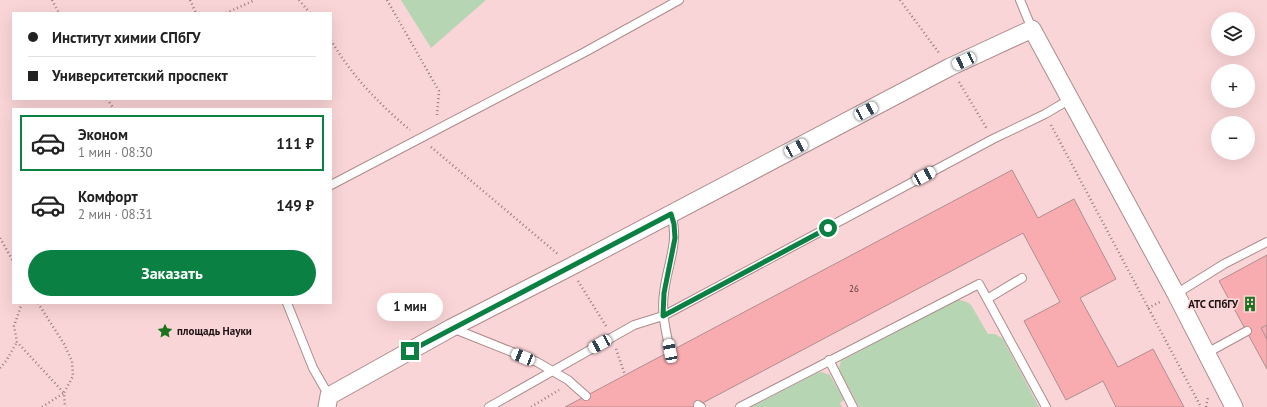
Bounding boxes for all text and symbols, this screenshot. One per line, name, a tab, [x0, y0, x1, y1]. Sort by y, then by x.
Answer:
map controls	[1211, 12, 1255, 160]
button: layers	[1211, 12, 1255, 56]
text: Институт химии СПбГУ	[52, 28, 201, 47]
car	[951, 50, 977, 72]
button: +	[1211, 64, 1255, 108]
text: Университетский проспект	[52, 66, 228, 85]
car	[853, 100, 879, 122]
button: −	[1211, 116, 1255, 160]
icon: car	[30, 125, 66, 161]
text: Эконом	[78, 125, 128, 144]
text: 111 ₽	[276, 134, 314, 153]
car	[783, 137, 809, 159]
text: 1 мин · 08:30	[78, 144, 153, 161]
car	[911, 165, 937, 187]
icon: car	[30, 187, 66, 223]
text: Комфорт	[78, 187, 138, 206]
text: 149 ₽	[276, 196, 314, 215]
text: 2 мин · 08:31	[78, 206, 153, 223]
route start	[819, 219, 837, 237]
button: Заказать	[28, 250, 316, 296]
house number: 26	[849, 283, 859, 294]
callout: 1 мин	[377, 293, 443, 321]
building icon: АТС СПбГУ	[1241, 295, 1259, 313]
place label: АТС СПбГУ	[1188, 297, 1239, 311]
text: 1 мин	[393, 298, 427, 315]
place icon: площадь Науки	[156, 322, 174, 340]
place label: площадь Науки	[177, 324, 252, 338]
car	[587, 333, 613, 355]
car	[662, 338, 678, 364]
route end	[401, 342, 419, 360]
car	[510, 347, 536, 367]

